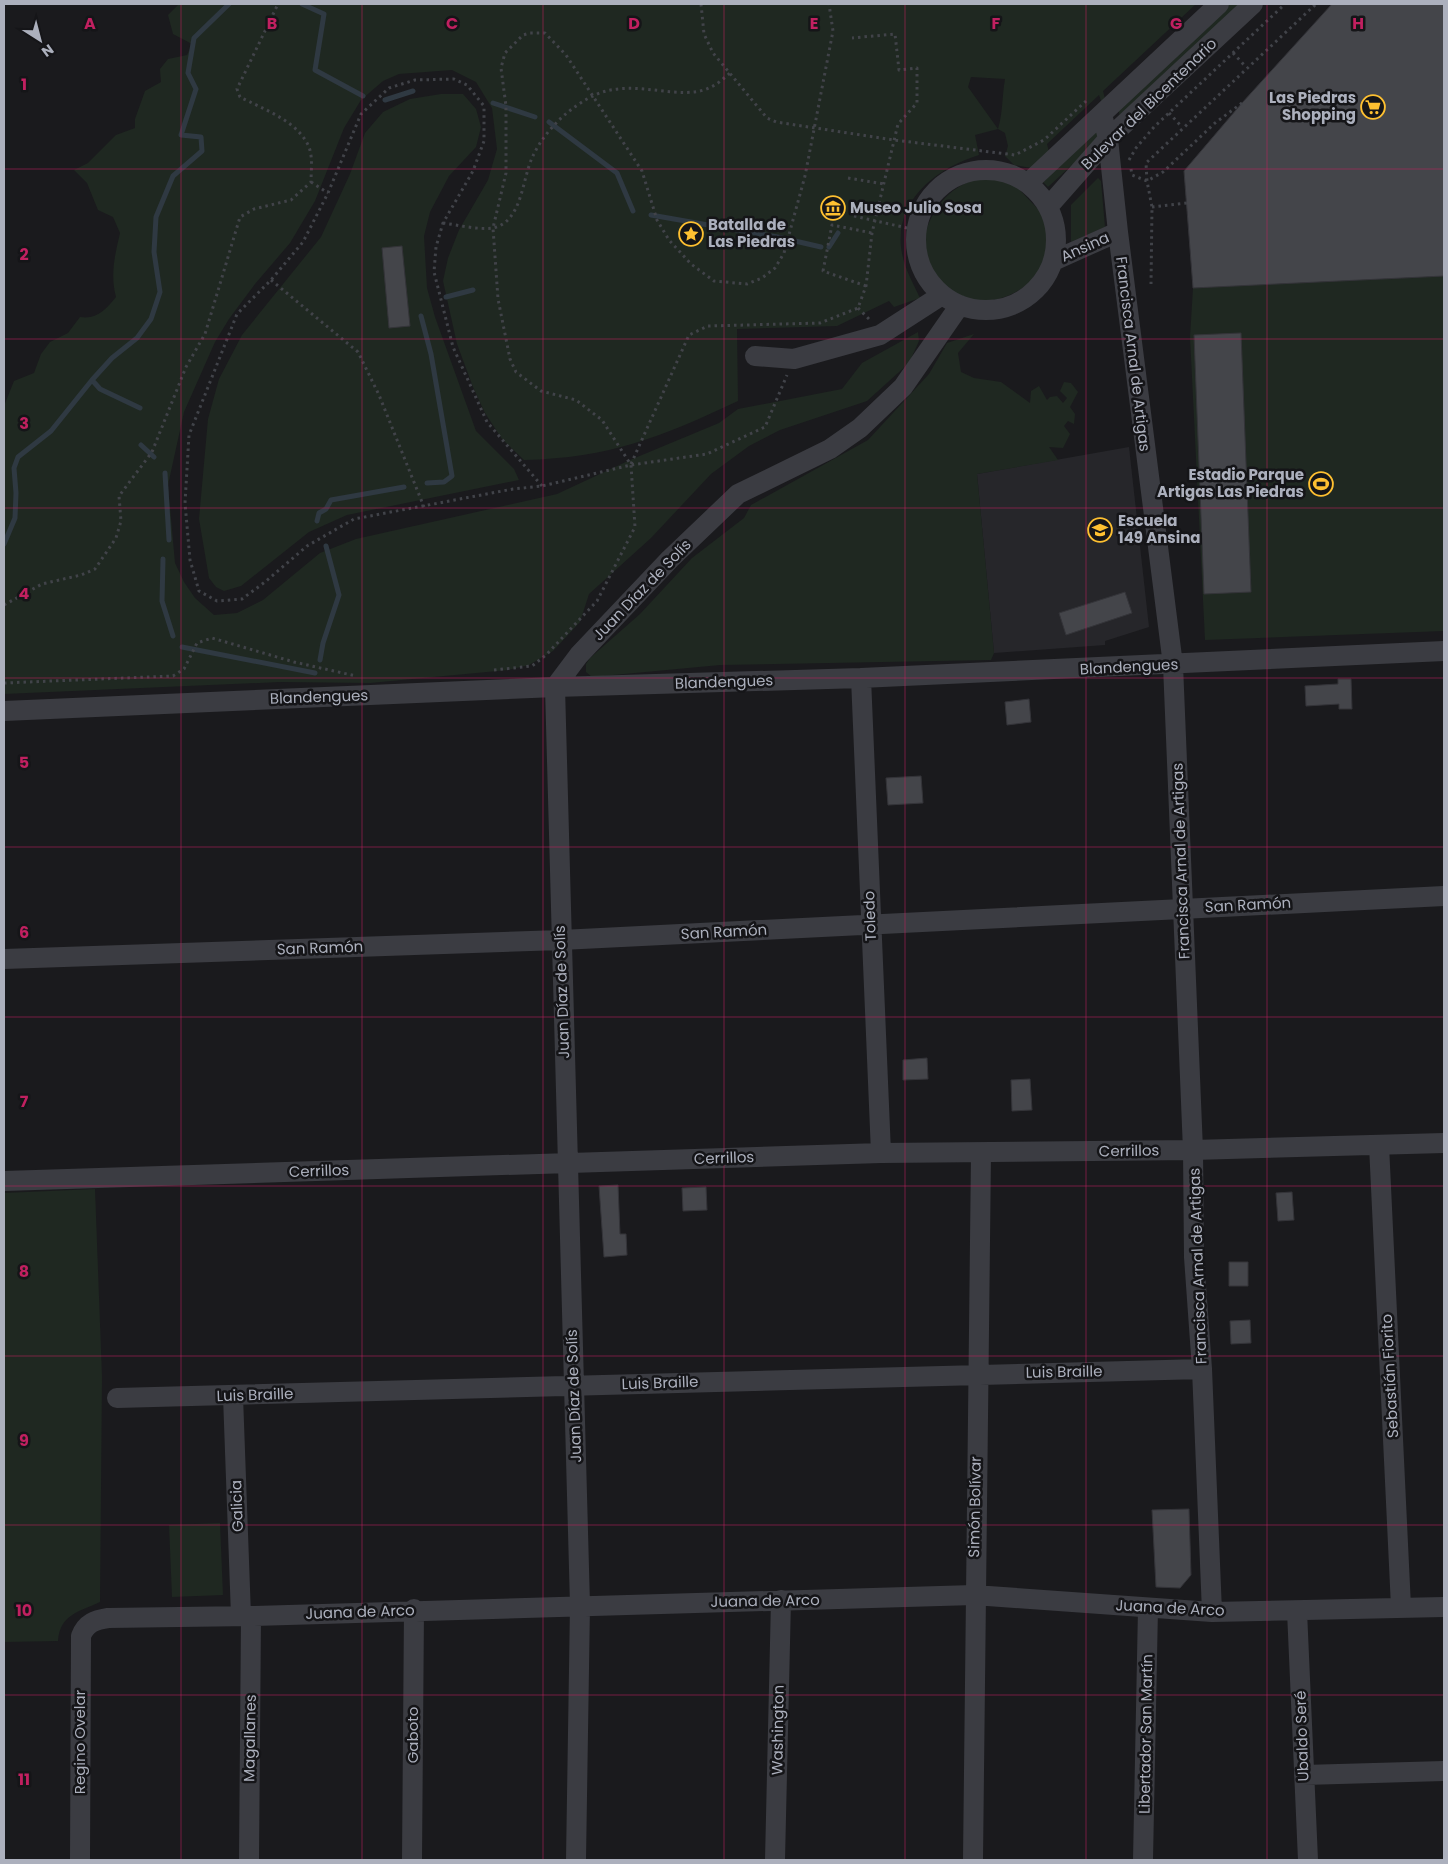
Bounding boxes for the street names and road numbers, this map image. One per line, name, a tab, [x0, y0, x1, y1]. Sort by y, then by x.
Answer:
street label: Bulevar del Bicentenario	[1076, 33, 1221, 174]
street label: Ansina	[1057, 227, 1112, 267]
street label: Francisca Arnal de Artigas	[1111, 255, 1156, 453]
street label: Juan Díaz de Solís	[588, 534, 696, 645]
street label: Blandengues	[1079, 653, 1179, 680]
street label: Blandengues	[674, 669, 774, 694]
street label: Blandengues	[269, 684, 369, 709]
street label: Francisca Arnal de Artigas	[1167, 762, 1194, 959]
street label: Toledo	[858, 890, 881, 942]
street label: San Ramón	[1204, 892, 1292, 917]
street label: San Ramón	[680, 919, 768, 944]
street label: Juan Díaz de Solís	[549, 925, 574, 1059]
street label: San Ramón	[276, 935, 364, 960]
street label: Cerrillos	[1099, 1139, 1160, 1162]
street label: Cerrillos	[693, 1146, 755, 1169]
street label: Cerrillos	[288, 1159, 350, 1182]
street label: Francisca Arnal de Artigas	[1184, 1167, 1211, 1364]
street label: Sebastián Fiorito	[1376, 1313, 1403, 1439]
street label: Juan Díaz de Solís	[561, 1329, 586, 1463]
street label: Luis Braille	[1025, 1360, 1103, 1383]
street label: Luis Braille	[621, 1371, 699, 1394]
street label: Luis Braille	[216, 1383, 294, 1406]
street label: Simón Bolívar	[963, 1456, 986, 1558]
street label: Galicia	[225, 1480, 248, 1532]
street label: Juana de Arco	[710, 1589, 820, 1612]
street label: Juana de Arco	[1115, 1594, 1225, 1621]
street label: Juana de Arco	[305, 1599, 415, 1624]
street label: Libertador San Martín	[1134, 1654, 1157, 1814]
street label: Washington	[766, 1685, 789, 1775]
street label: Regino Ovelar	[69, 1689, 90, 1794]
street label: Ubaldo Seré	[1289, 1690, 1314, 1782]
street label: Magallanes	[238, 1694, 261, 1782]
street label: Gaboto	[402, 1707, 423, 1763]

